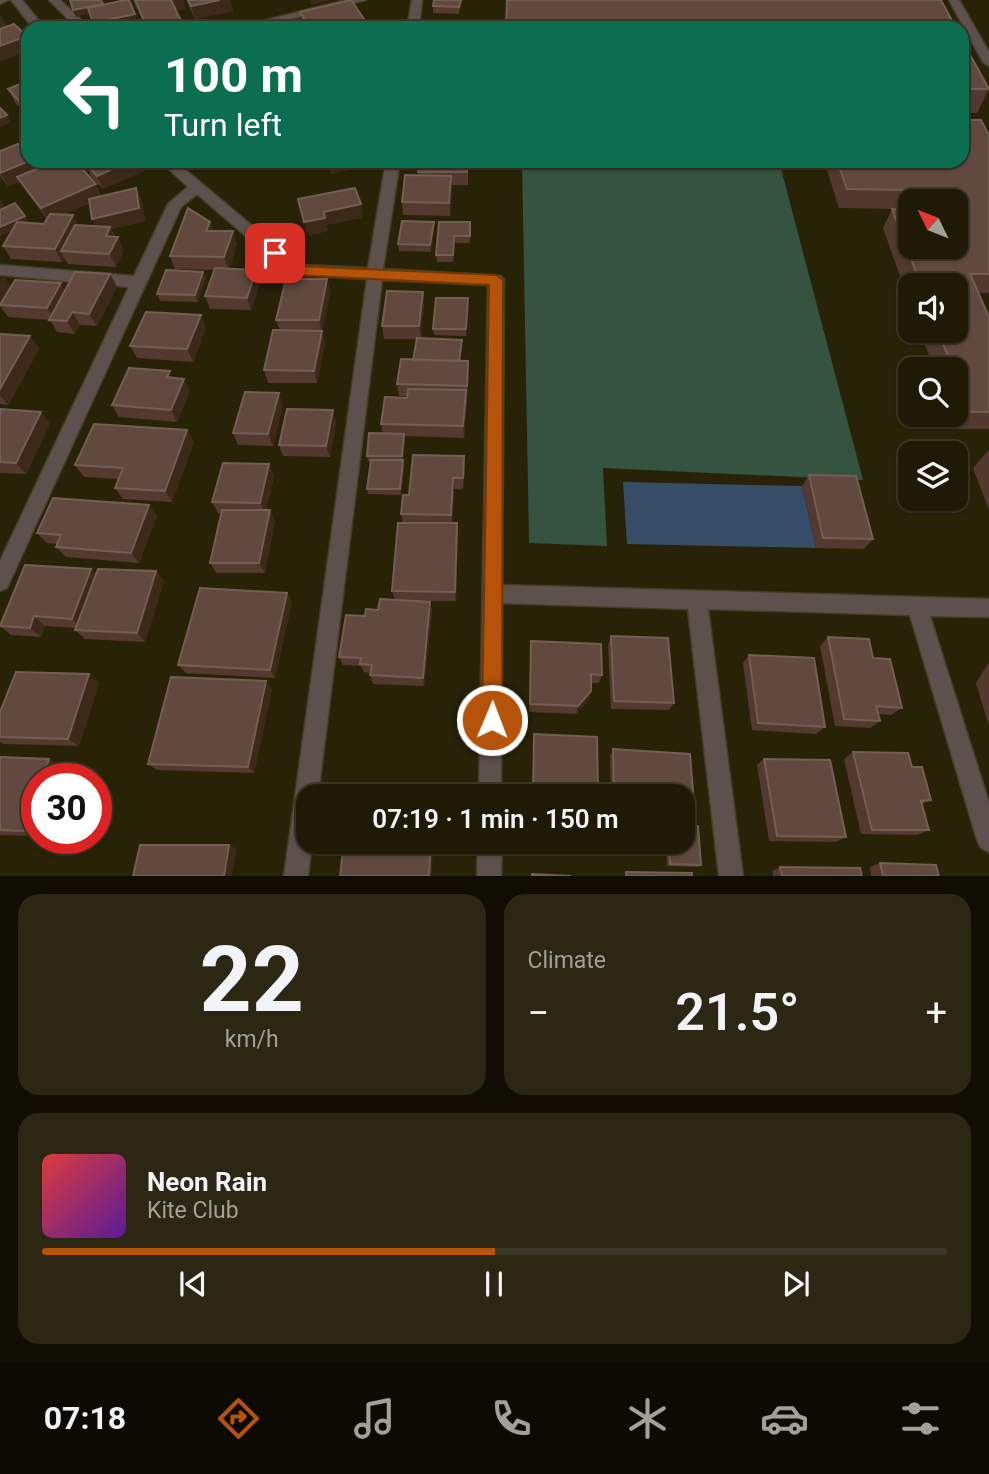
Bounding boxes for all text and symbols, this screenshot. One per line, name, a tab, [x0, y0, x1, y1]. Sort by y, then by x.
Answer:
text: 100 m	[164, 47, 303, 104]
icon: left	[49, 49, 140, 140]
text: Turn left	[164, 106, 282, 144]
north arrow	[898, 189, 968, 259]
map controls	[898, 189, 968, 511]
pin	[245, 223, 305, 283]
icon: arrive	[256, 234, 294, 272]
button: sound	[898, 273, 968, 343]
button: search	[898, 357, 968, 427]
button: layers	[898, 441, 968, 511]
position arrow	[455, 683, 529, 757]
speed limit sign: 30	[21, 763, 112, 854]
text: 07:19 · 1 min · 150 m	[372, 804, 619, 834]
text: 22	[200, 927, 304, 1033]
text: Climate	[528, 947, 606, 974]
text: 21.5°	[675, 982, 799, 1043]
text: −	[528, 991, 549, 1035]
text: +	[925, 991, 947, 1035]
text: km/h	[225, 1026, 279, 1053]
text: Neon Rain	[147, 1167, 267, 1197]
text: Kite Club	[147, 1197, 239, 1224]
icon: previous	[174, 1265, 212, 1303]
icon: pause	[475, 1265, 513, 1303]
icon: next	[777, 1265, 815, 1303]
icon: directions	[214, 1394, 263, 1443]
icon: music	[350, 1394, 399, 1443]
icon: phone	[487, 1394, 536, 1443]
icon: climate	[623, 1394, 672, 1443]
icon: car	[760, 1394, 809, 1443]
icon: filters	[896, 1394, 945, 1443]
text: 07:18	[44, 1399, 126, 1437]

